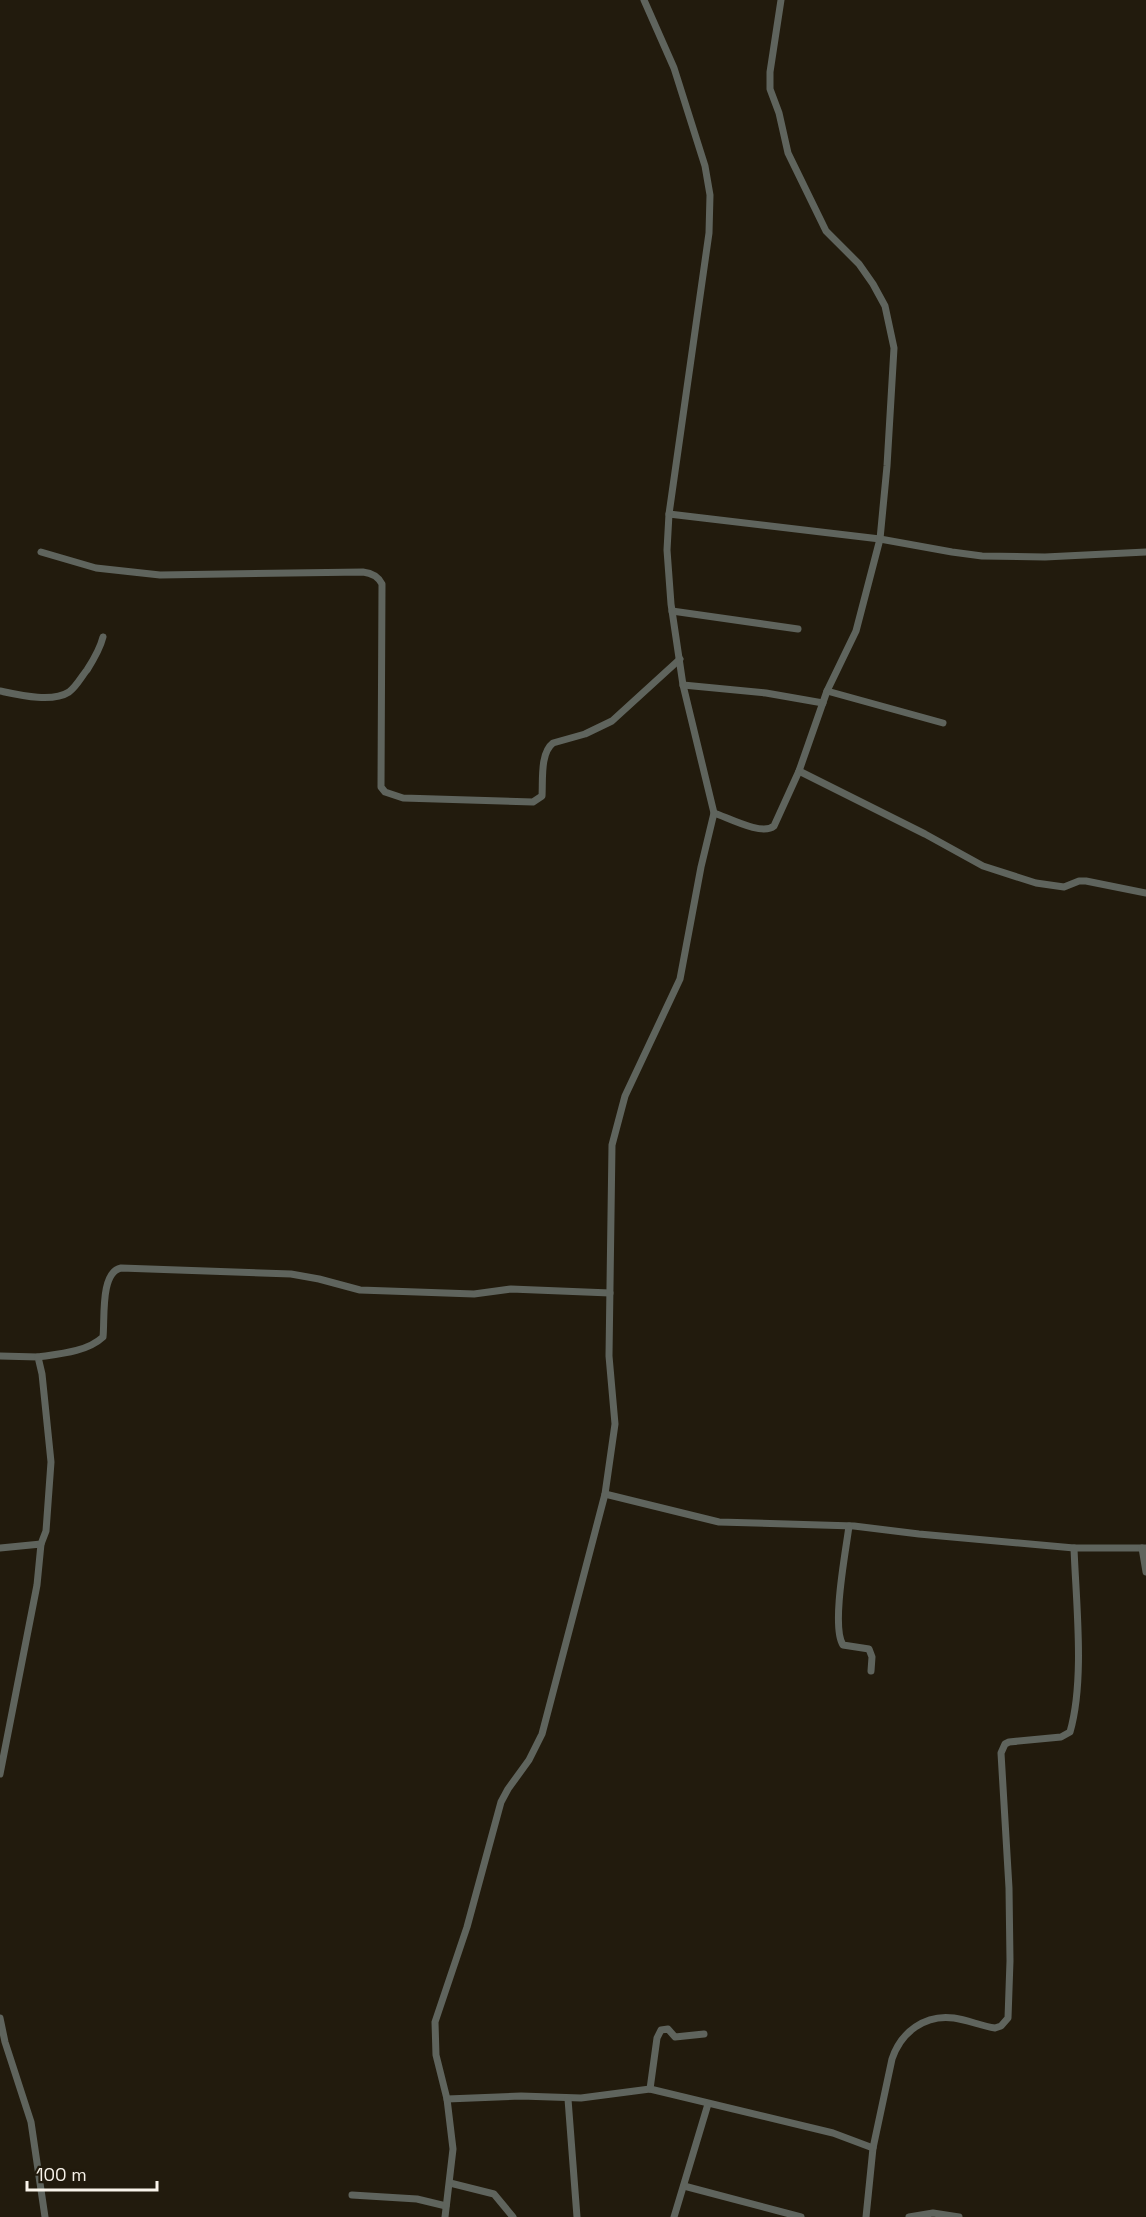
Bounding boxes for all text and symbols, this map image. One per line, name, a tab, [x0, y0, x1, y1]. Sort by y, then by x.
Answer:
scale bar	[27, 2154, 158, 2192]
text: 100 m	[36, 2163, 87, 2186]

